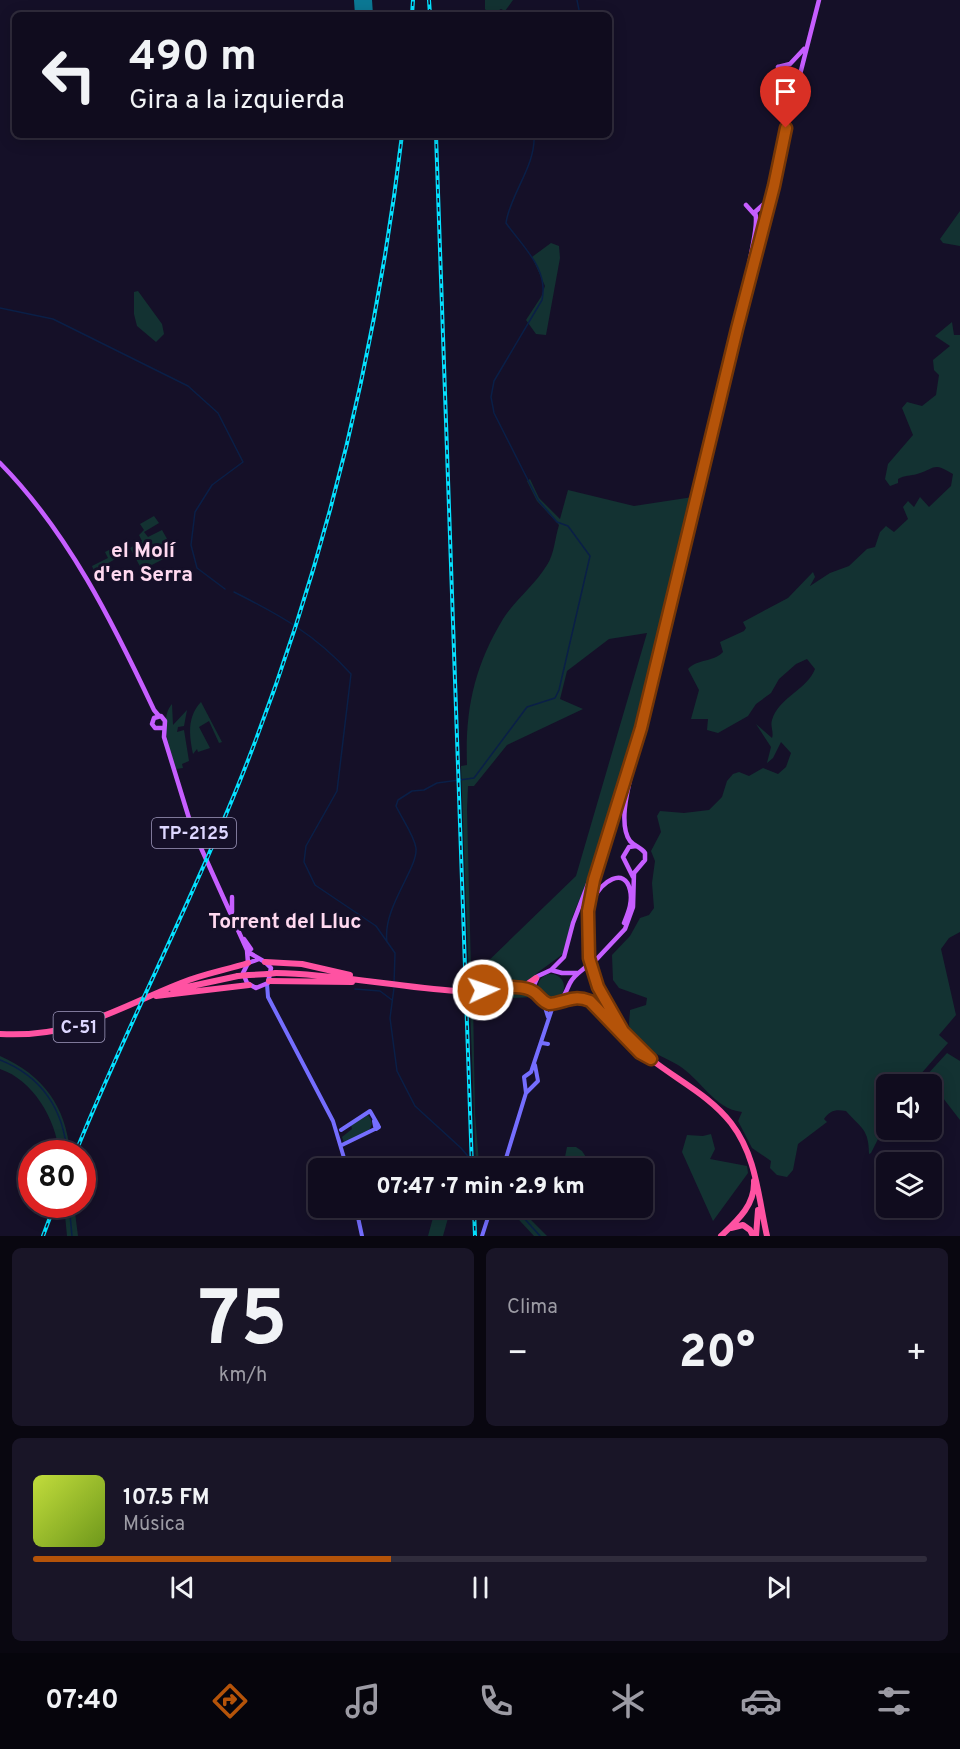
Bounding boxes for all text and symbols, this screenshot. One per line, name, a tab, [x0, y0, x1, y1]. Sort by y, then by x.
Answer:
text: 490 m	[129, 32, 257, 85]
icon: left	[30, 36, 108, 114]
pin	[760, 66, 811, 128]
icon: arrive	[769, 75, 802, 108]
text: Gira a la izquierda	[129, 84, 345, 118]
district label: el Molí d'en Serra	[93, 538, 193, 589]
road number: TP-2125	[152, 818, 236, 848]
district label: Torrent del Lluc	[208, 909, 362, 936]
position arrow	[451, 958, 515, 1022]
road number: C-51	[54, 1012, 104, 1042]
map controls	[876, 1074, 942, 1218]
button: sound	[876, 1074, 942, 1140]
speed limit sign: 80	[18, 1140, 96, 1218]
button: layers	[876, 1152, 942, 1218]
text: 07:47 · 7 min · 2.9 km	[376, 1174, 585, 1201]
text: 75	[198, 1274, 288, 1373]
text: Clima	[507, 1295, 558, 1321]
text: 20°	[679, 1326, 755, 1383]
text: −	[507, 1334, 528, 1376]
text: +	[906, 1334, 927, 1376]
text: km/h	[219, 1363, 267, 1389]
text: 107.5 FM	[123, 1485, 210, 1512]
text: Música	[123, 1512, 185, 1538]
icon: previous	[166, 1571, 199, 1604]
icon: pause	[464, 1571, 497, 1604]
icon: next	[762, 1571, 795, 1604]
icon: directions	[209, 1680, 251, 1722]
icon: music	[342, 1680, 384, 1722]
icon: phone	[475, 1680, 517, 1722]
icon: climate	[607, 1680, 649, 1722]
icon: car	[740, 1680, 782, 1722]
icon: filters	[873, 1680, 915, 1722]
text: 07:40	[45, 1684, 119, 1718]

